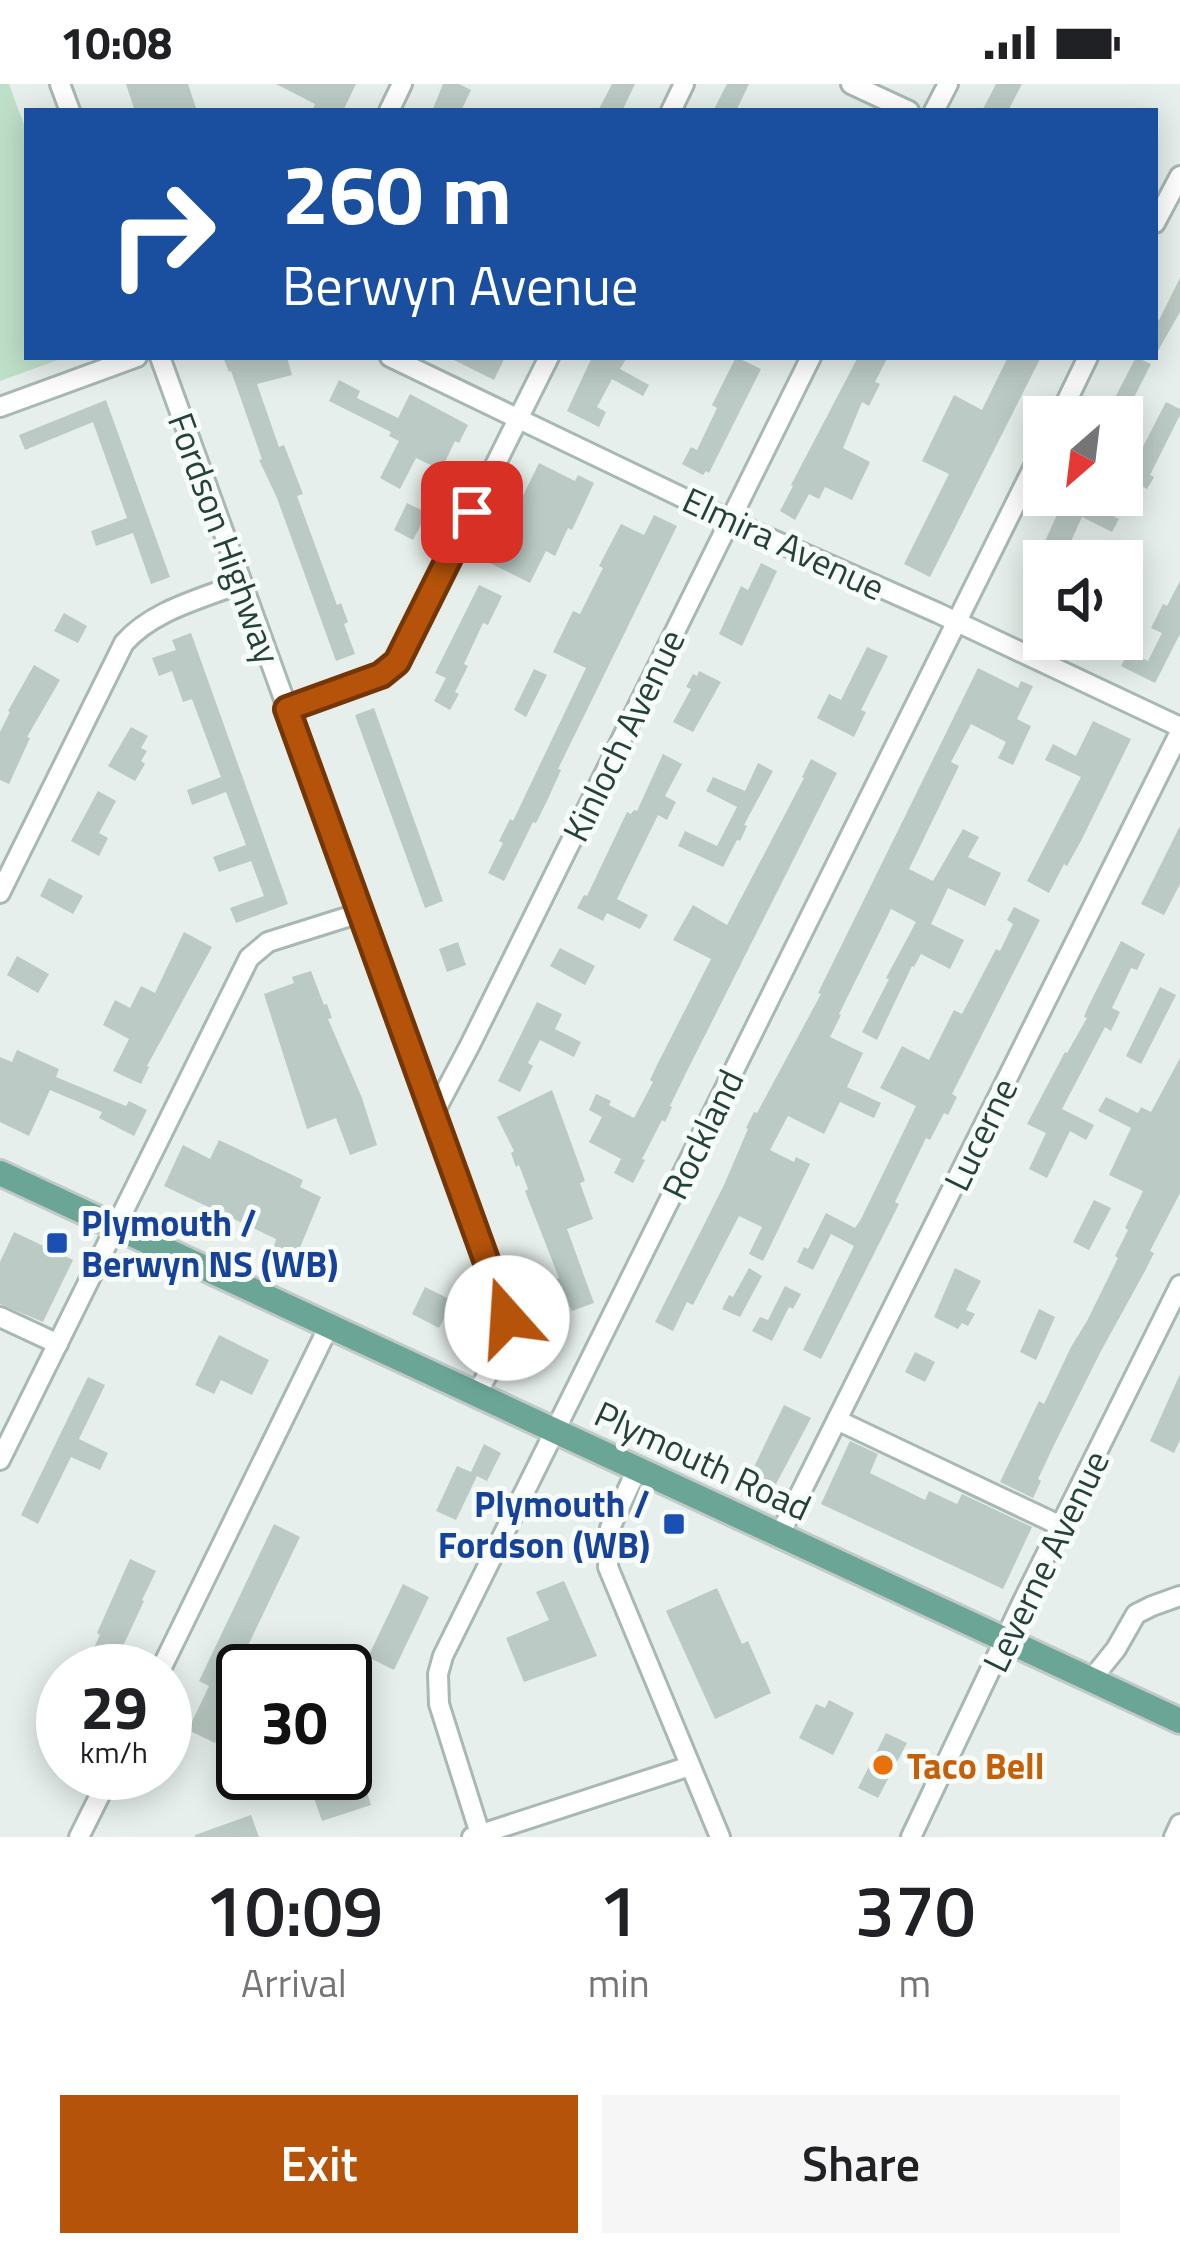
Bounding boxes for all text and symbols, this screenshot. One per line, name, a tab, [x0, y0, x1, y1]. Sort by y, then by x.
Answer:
text: 10:08	[60, 8, 172, 76]
text: 260 m	[282, 129, 512, 257]
icon: right	[84, 156, 240, 312]
text: Berwyn Avenue	[282, 244, 638, 326]
north arrow	[1023, 396, 1143, 516]
map controls	[1023, 396, 1143, 660]
street label: Fordson Highway	[154, 405, 296, 671]
pin	[421, 461, 523, 563]
street label: Elmira Avenue	[674, 472, 894, 614]
icon: arrive	[439, 479, 505, 545]
button: sound	[1023, 540, 1143, 660]
street label: Kinloch Avenue	[548, 619, 698, 851]
street label: Rockland	[647, 1060, 757, 1208]
street label: Lucerne	[929, 1068, 1031, 1200]
place label: Plymouth / Berwyn NS (WB)	[81, 1195, 338, 1291]
marker: Plymouth / Berwyn NS (WB)	[44, 1230, 70, 1256]
position arrow	[444, 1255, 570, 1381]
street label: Plymouth Road	[586, 1386, 820, 1534]
street label: Leverne Avenue	[968, 1441, 1122, 1681]
place label: Plymouth / Fordson (WB)	[438, 1476, 650, 1572]
marker: Plymouth / Fordson (WB)	[661, 1511, 687, 1537]
speed limit sign: 30	[216, 1644, 372, 1800]
text: 29	[80, 1661, 148, 1752]
text: km/h	[80, 1729, 148, 1775]
place label: Taco Bell	[907, 1738, 1044, 1793]
marker: Taco Bell	[870, 1752, 896, 1778]
text: 10:09	[205, 1854, 383, 1964]
text: 1	[599, 1854, 639, 1964]
text: 370	[854, 1854, 975, 1964]
text: Arrival	[241, 1953, 347, 2012]
text: min	[588, 1953, 650, 2012]
text: m	[899, 1953, 931, 2012]
button: Exit	[60, 2095, 578, 2233]
button: Share	[602, 2095, 1120, 2233]

